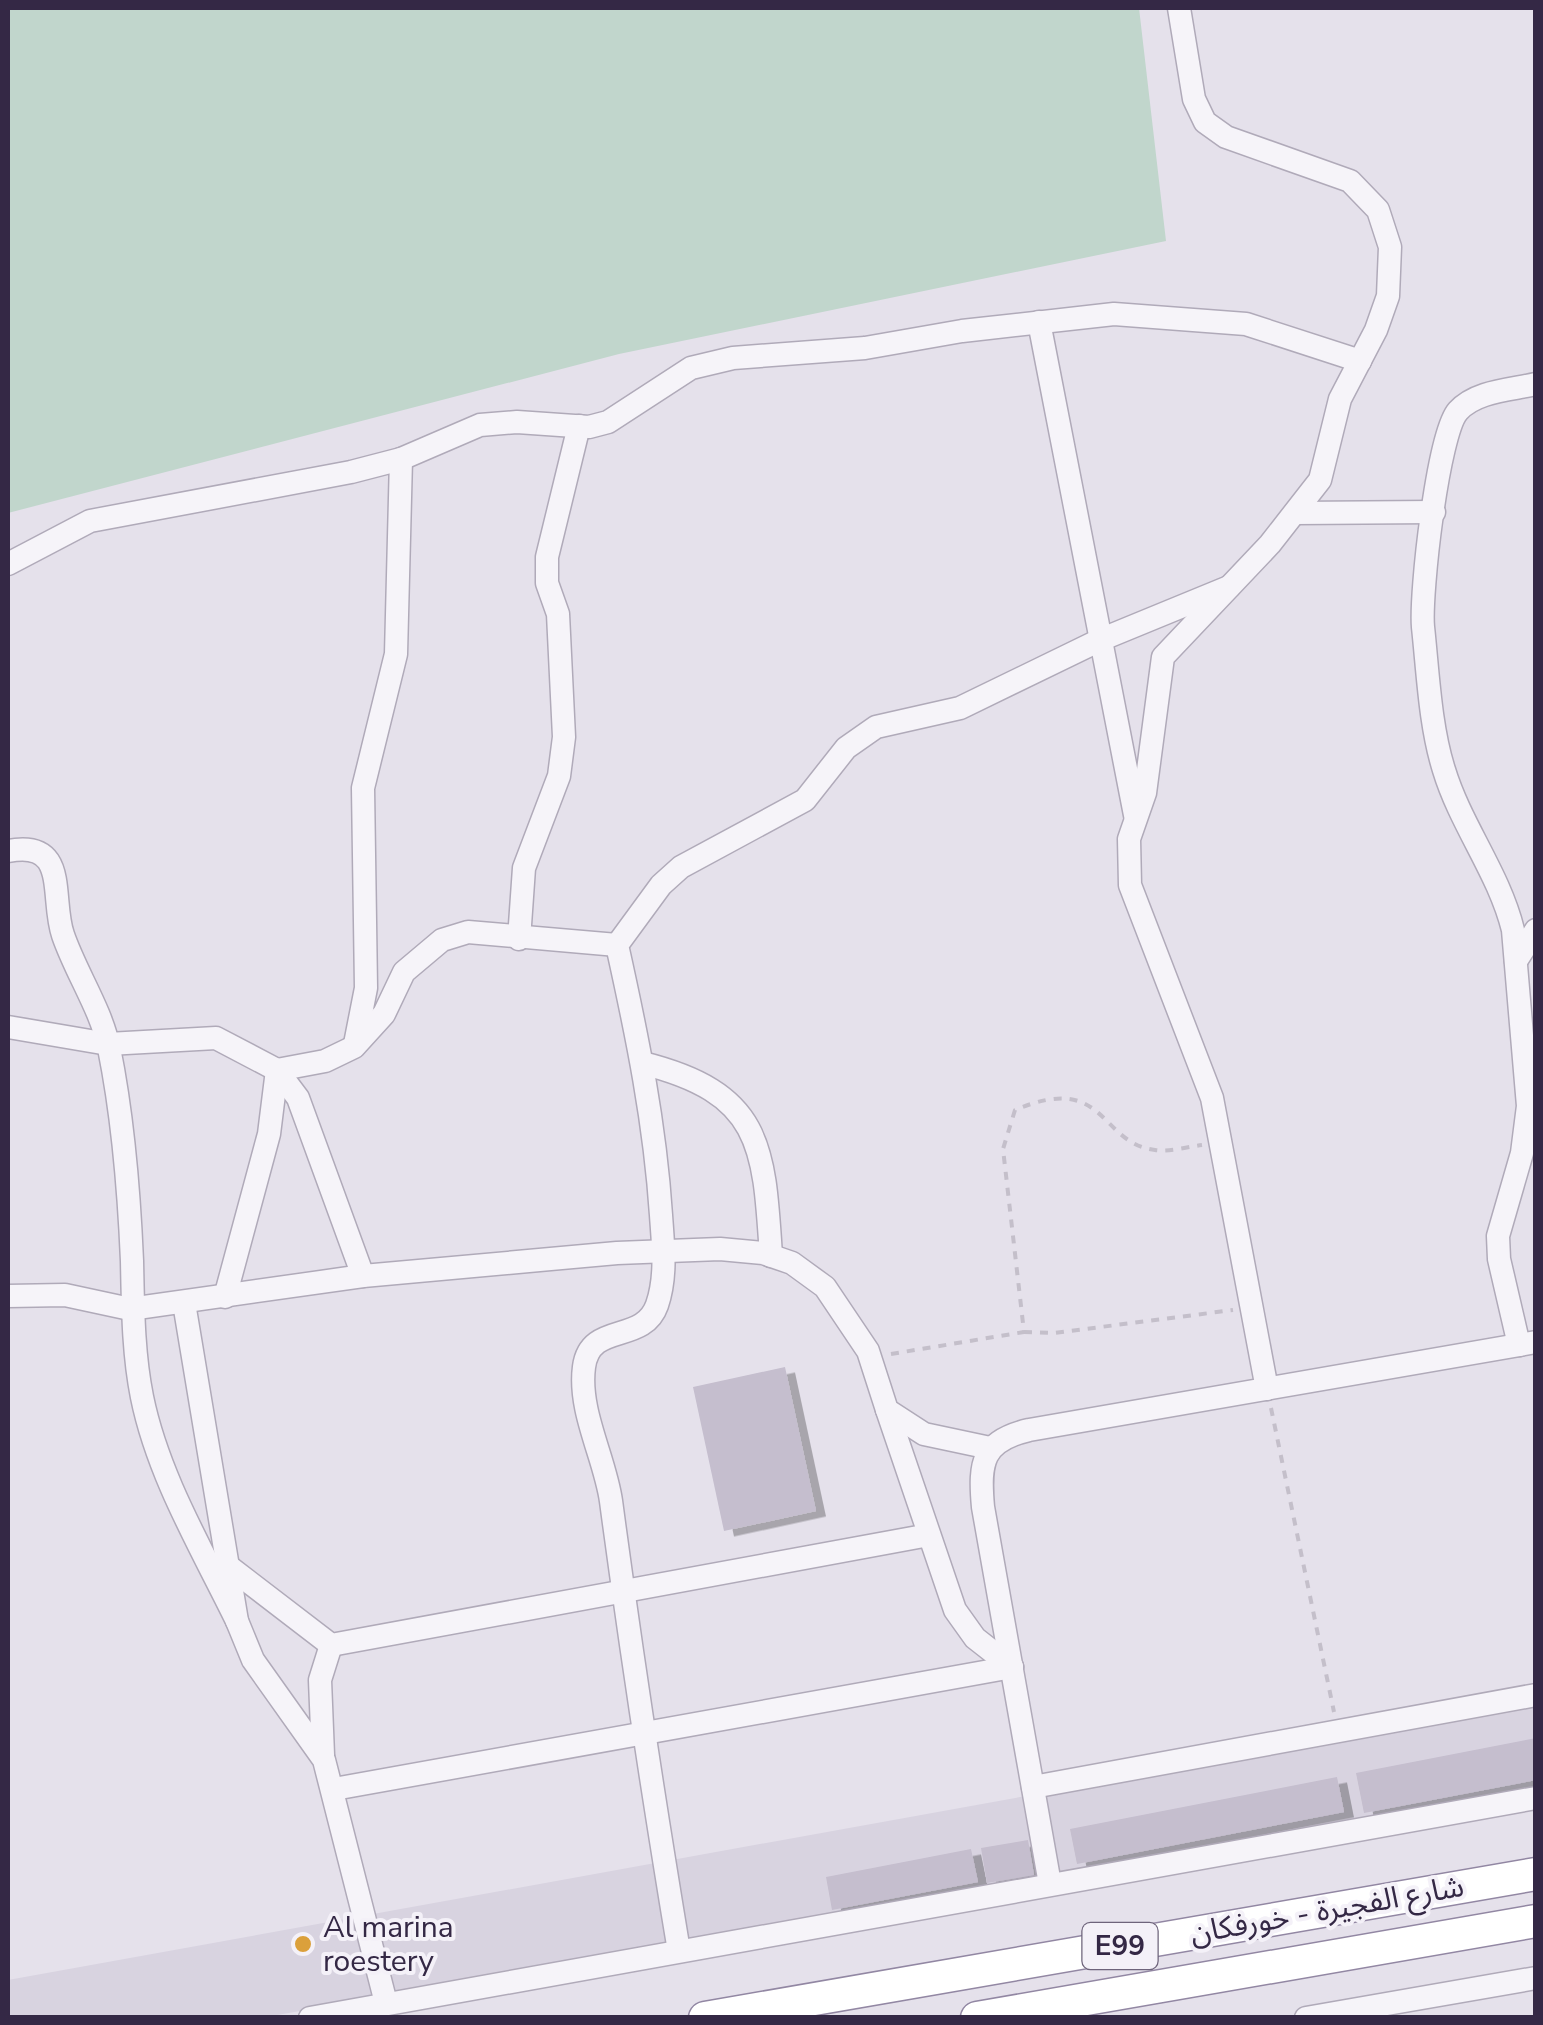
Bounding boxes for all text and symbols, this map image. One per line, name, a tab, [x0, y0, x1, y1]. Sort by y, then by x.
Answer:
street label: شارع الفجيرة - خورفكان	[1187, 1866, 1467, 1955]
place label: Al marina roestery	[323, 1907, 454, 1982]
road number: E99	[1082, 1923, 1158, 1969]
marker: Al marina roestery	[292, 1933, 314, 1955]

